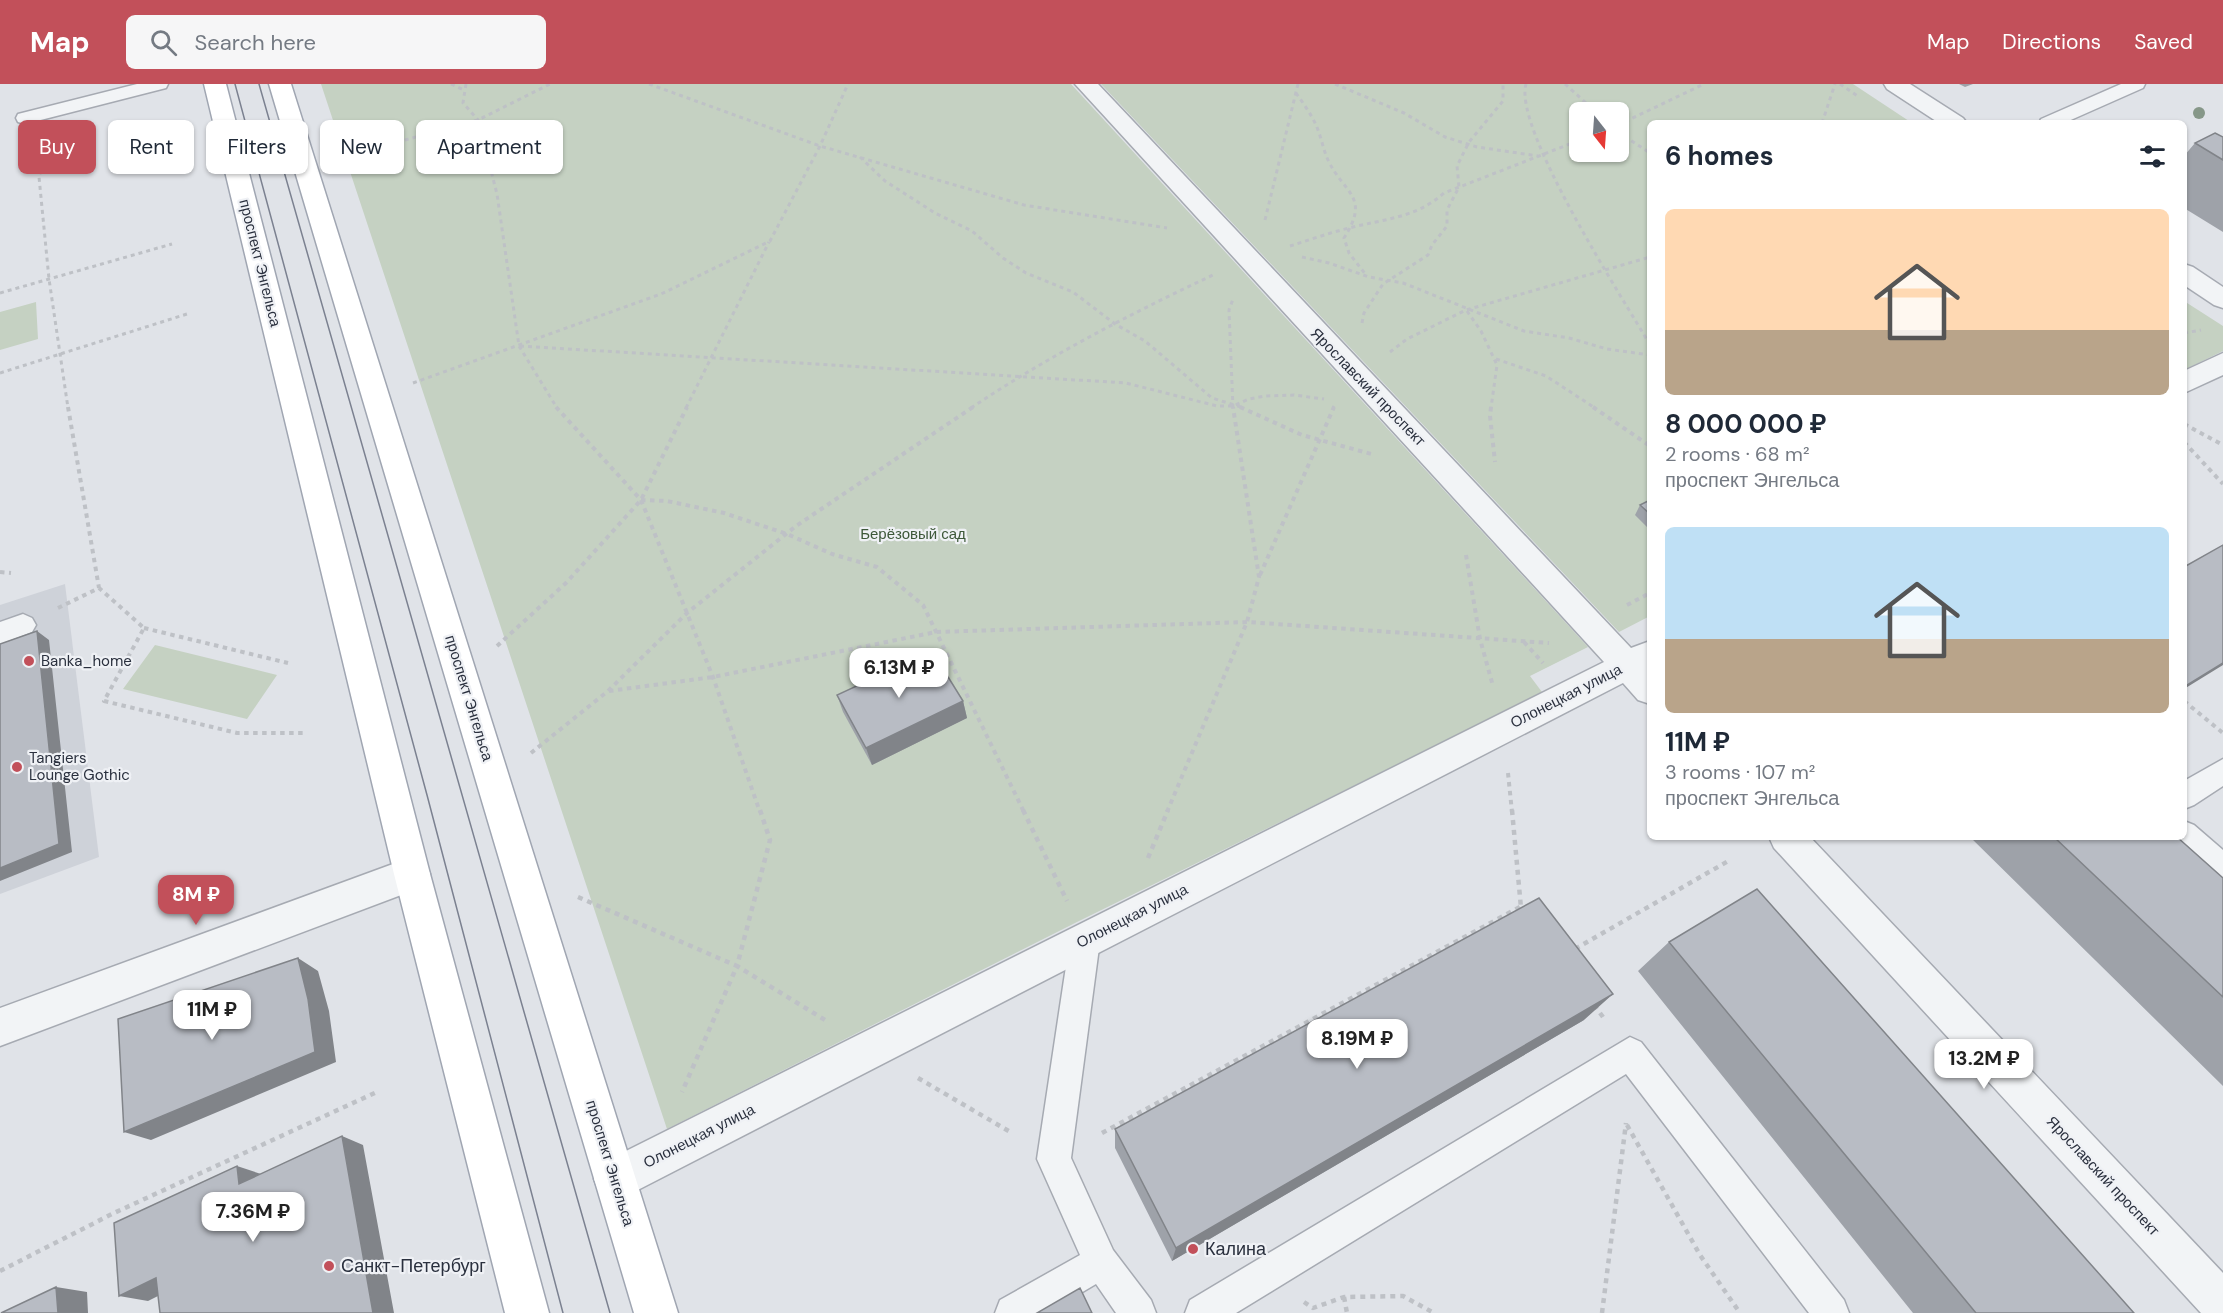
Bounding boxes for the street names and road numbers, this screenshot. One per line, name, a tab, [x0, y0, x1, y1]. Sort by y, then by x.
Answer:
street label: проспект Энгельса	[234, 197, 286, 330]
street label: Ярославский проспект	[1306, 324, 1430, 451]
street label: проспект Энгельса	[440, 633, 498, 764]
street label: Олонецкая улица	[1507, 659, 1626, 733]
street label: Олонецкая улица	[1073, 879, 1192, 953]
street label: проспект Энгельса	[581, 1098, 639, 1229]
street label: Олонецкая улица	[640, 1099, 759, 1173]
street label: Ярославский проспект	[2042, 1112, 2164, 1240]

